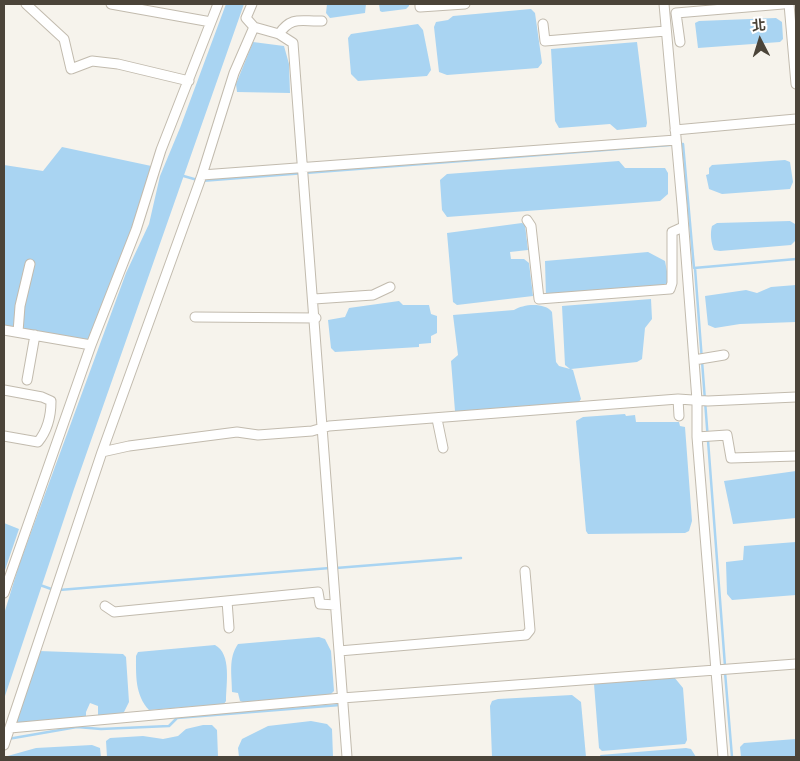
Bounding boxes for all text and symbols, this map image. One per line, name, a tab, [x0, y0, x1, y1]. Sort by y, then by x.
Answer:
text: 北	[751, 14, 767, 36]
north arrow	[735, 15, 785, 65]

